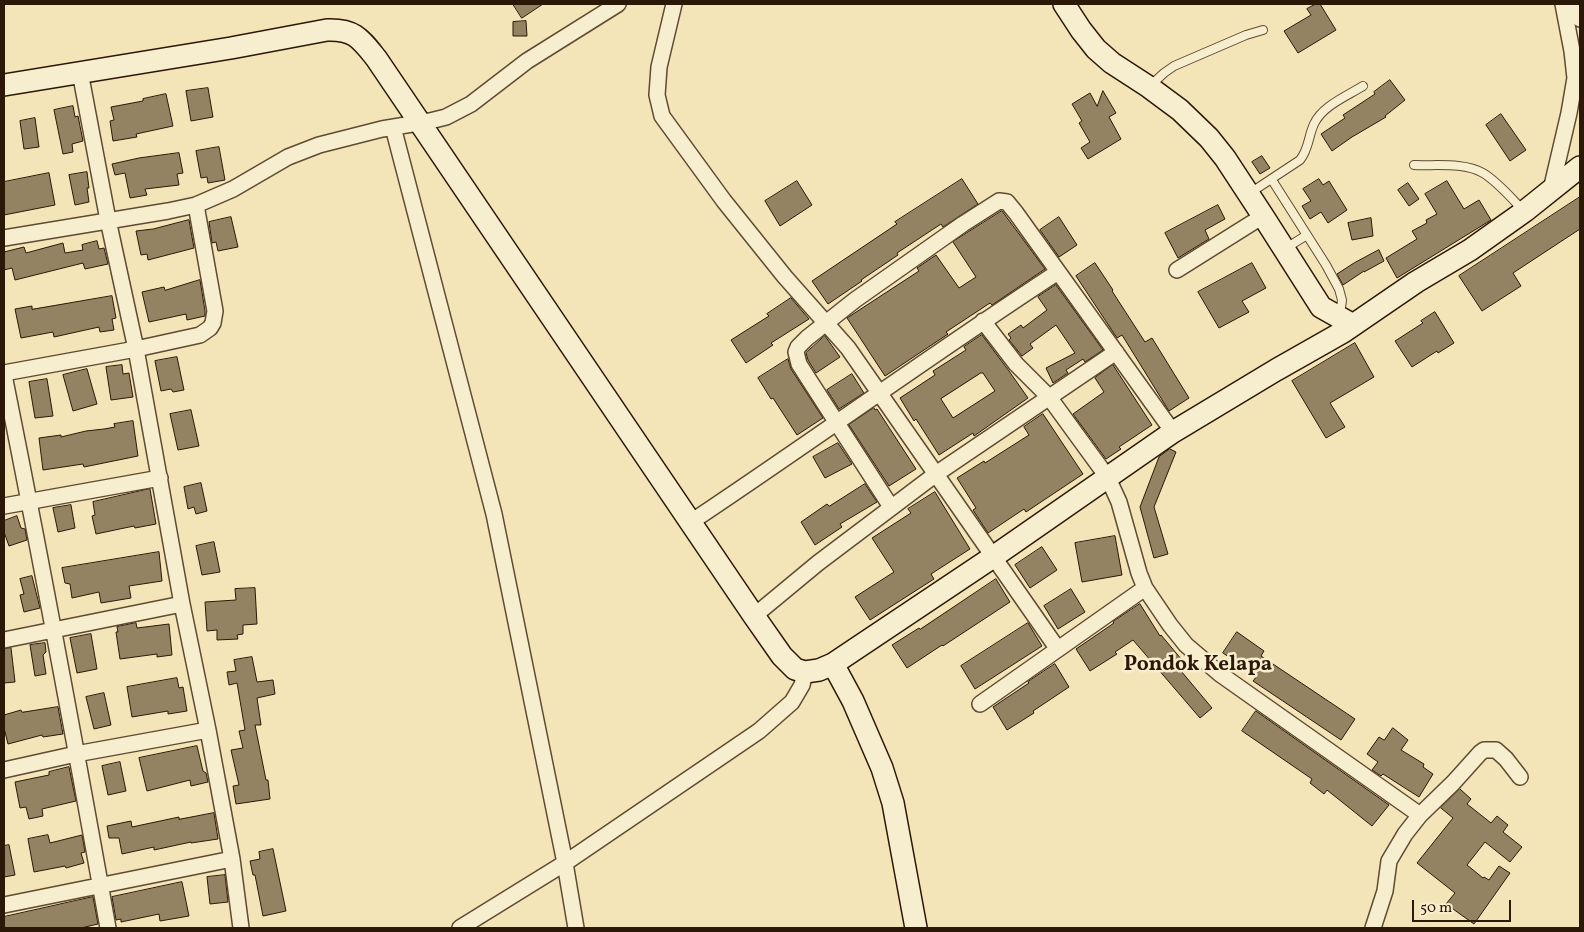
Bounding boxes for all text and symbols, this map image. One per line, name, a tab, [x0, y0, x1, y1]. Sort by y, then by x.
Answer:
district label: Pondok Kelapa	[1124, 653, 1272, 679]
scale bar	[1414, 890, 1513, 922]
text: 50 m	[1420, 898, 1452, 919]

